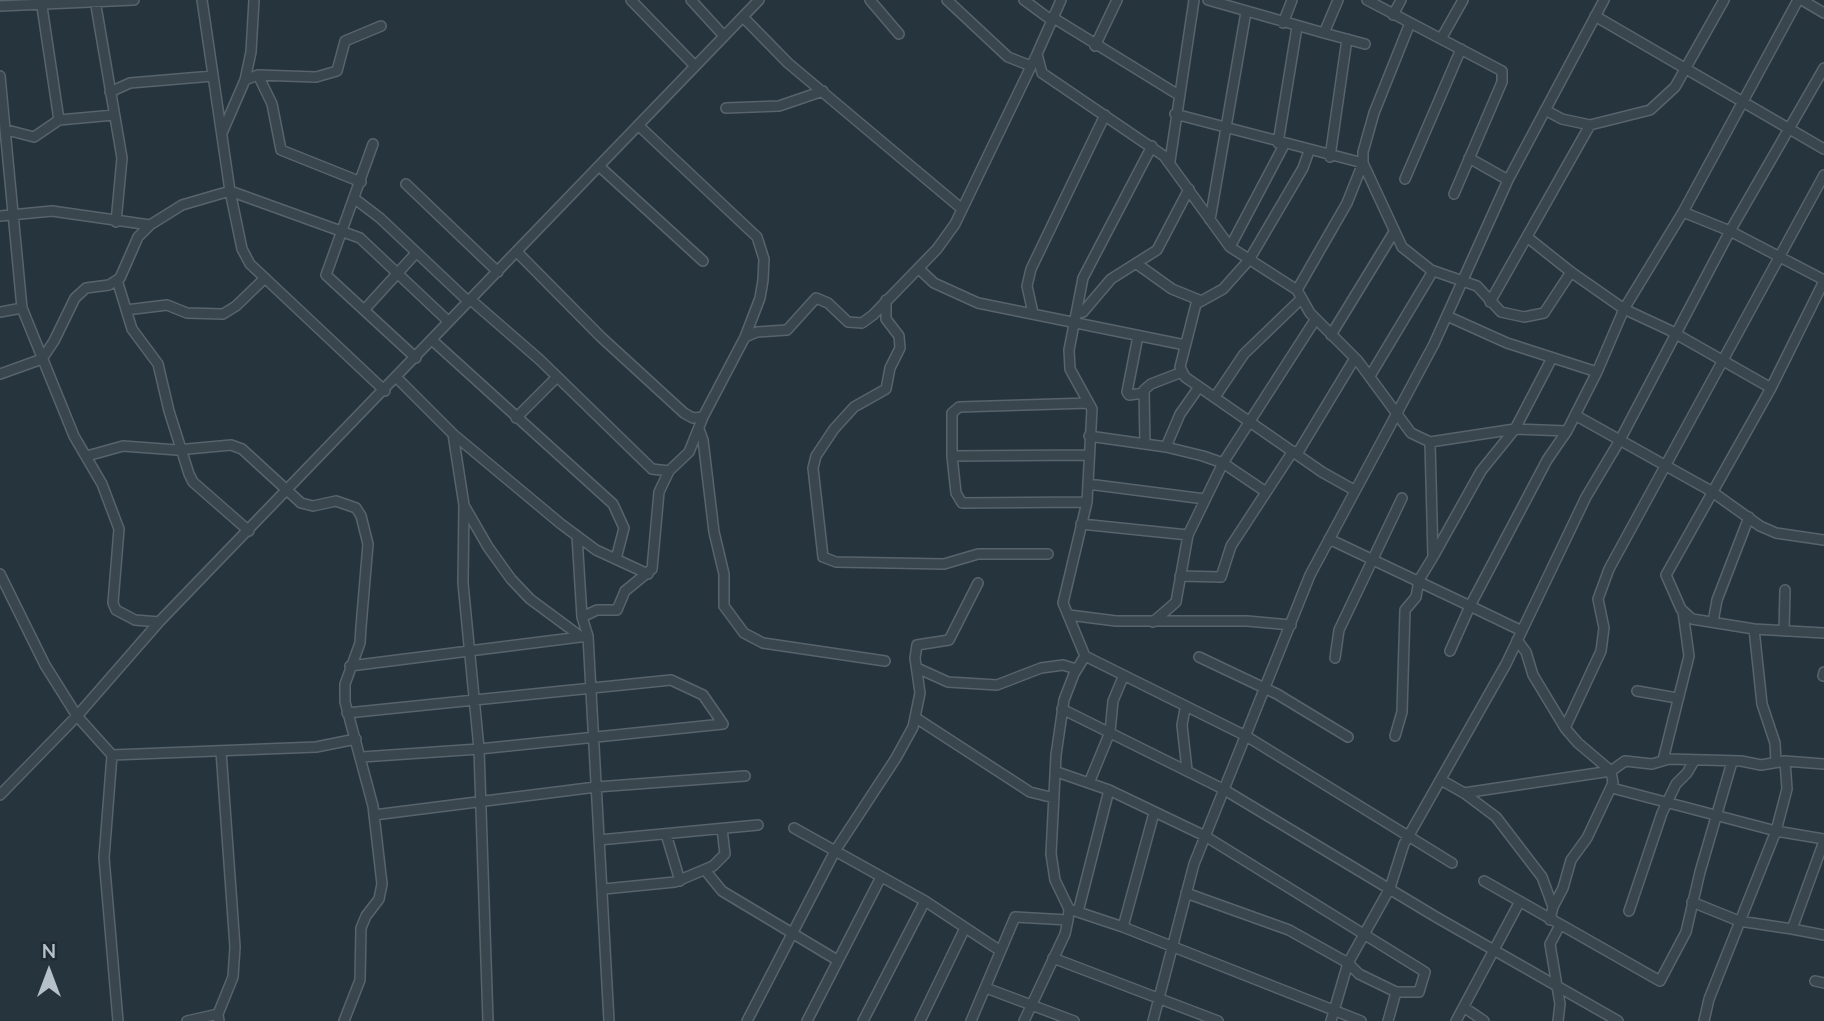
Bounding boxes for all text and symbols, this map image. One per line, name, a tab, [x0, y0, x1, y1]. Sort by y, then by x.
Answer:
north arrow	[14, 937, 84, 1007]
text: N	[42, 939, 56, 963]

